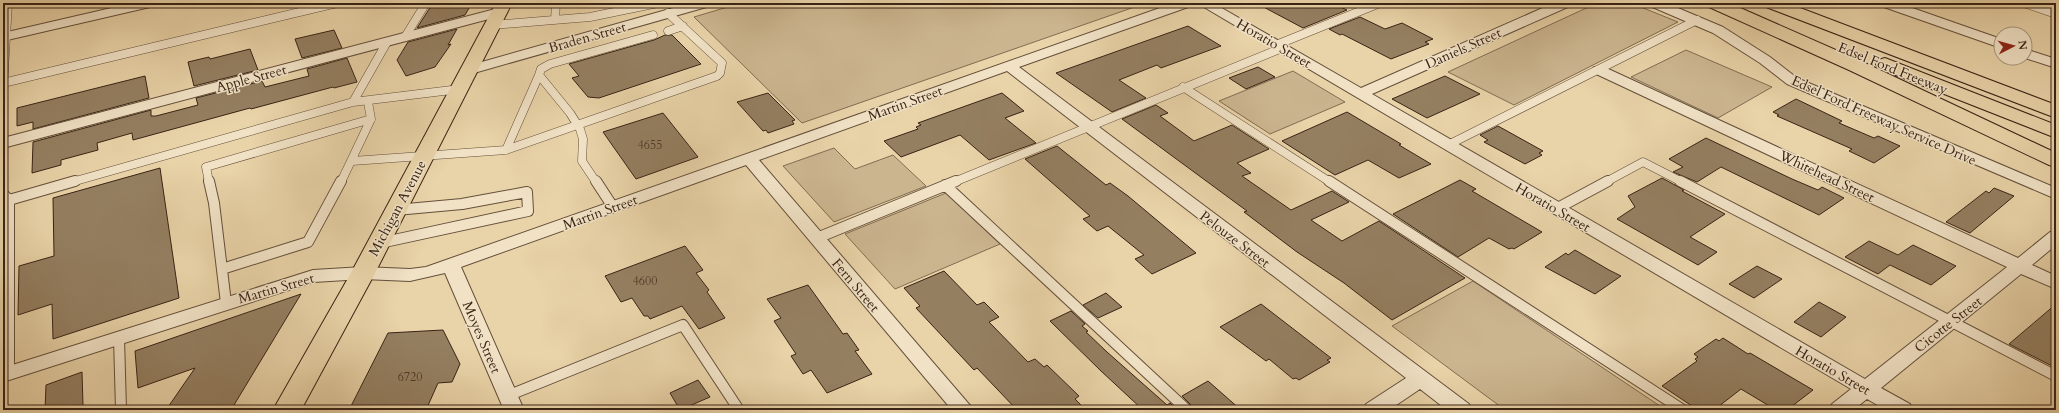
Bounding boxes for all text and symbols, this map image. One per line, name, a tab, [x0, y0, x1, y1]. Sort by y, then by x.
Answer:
street label: Horatio Street	[1233, 14, 1315, 73]
street label: Braden Street	[546, 17, 629, 58]
street label: Daniels Street	[1422, 23, 1505, 74]
north arrow	[1993, 26, 2033, 66]
street label: Edsel Ford Freeway	[1835, 38, 1951, 99]
text: N	[2014, 39, 2030, 51]
street label: Apple Street	[214, 60, 289, 97]
street label: Edsel Ford Freeway Service Drive	[1788, 71, 1979, 170]
street label: Martin Street	[865, 81, 946, 126]
house number: 4655	[638, 137, 662, 153]
street label: Whitehead Street	[1775, 146, 1878, 207]
street label: Michigan Avenue	[364, 157, 431, 260]
street label: Horatio Street	[1512, 178, 1594, 237]
street label: Martin Street	[560, 190, 641, 235]
street label: Pelouze Street	[1196, 207, 1274, 272]
street label: Fern Street	[827, 254, 884, 317]
street label: Martin Street	[236, 268, 317, 308]
house number: 4600	[633, 273, 657, 289]
street label: Cicotte Street	[1910, 292, 1987, 357]
street label: Moyes Street	[458, 298, 505, 377]
street label: Horatio Street	[1792, 341, 1874, 400]
house number: 6720	[398, 369, 422, 385]

